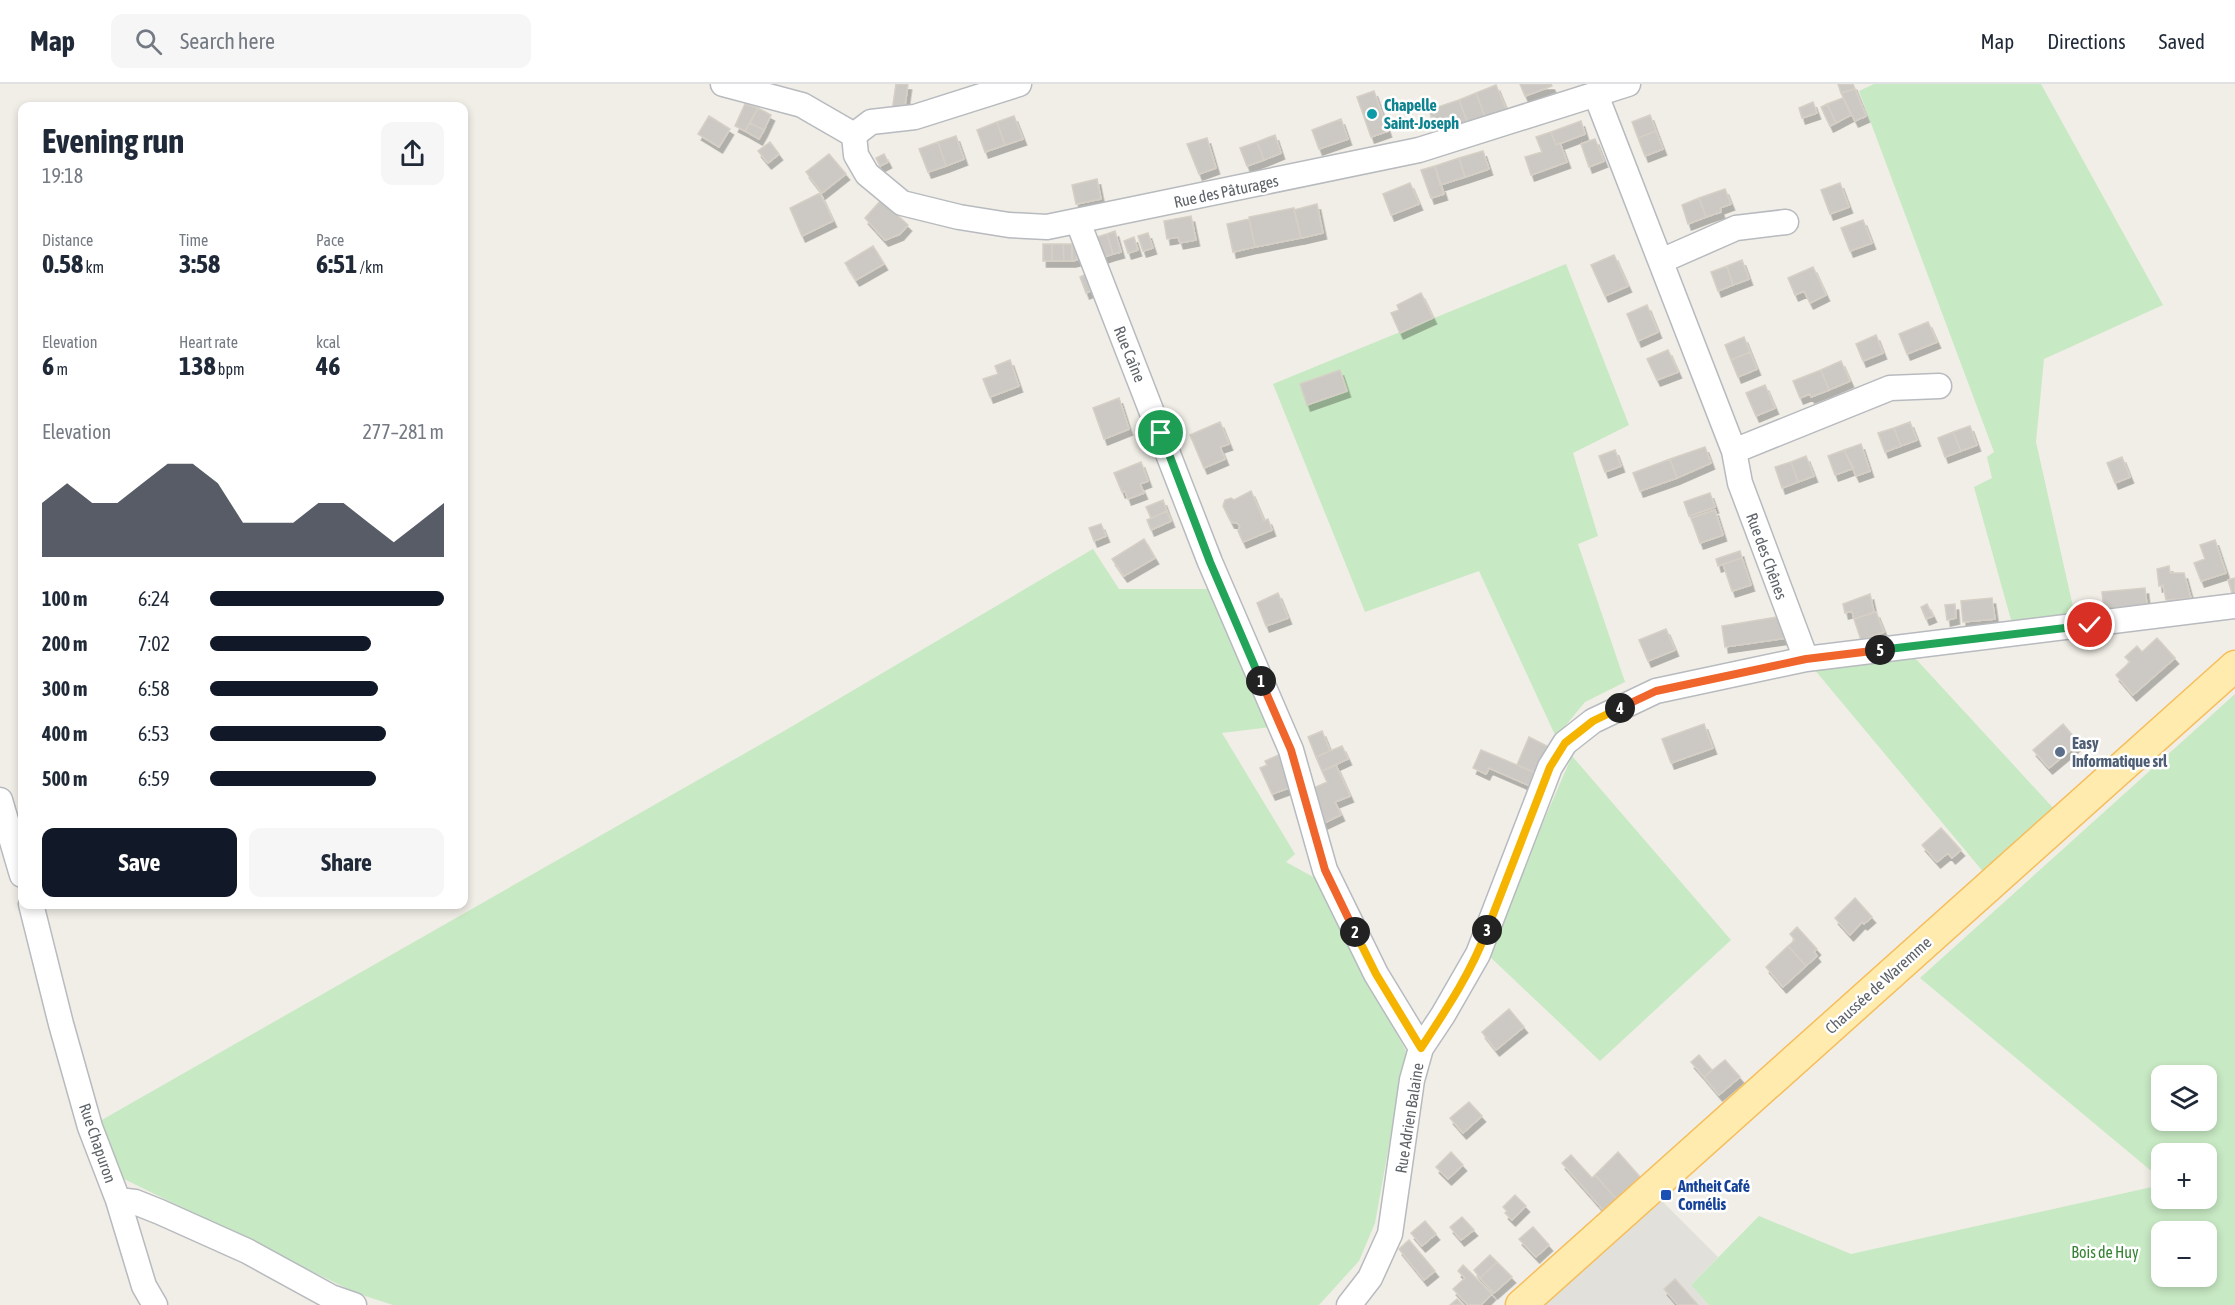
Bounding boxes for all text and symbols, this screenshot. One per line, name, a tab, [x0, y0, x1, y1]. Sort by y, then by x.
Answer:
search box	[111, 14, 531, 68]
text: Map	[30, 25, 75, 57]
icon: search	[132, 25, 165, 58]
text: Search here	[180, 28, 275, 54]
text: Map	[1980, 29, 2014, 53]
text: Directions	[2047, 29, 2126, 53]
text: Saved	[2159, 29, 2205, 53]
place label: Chapelle Saint-Joseph	[1384, 96, 1459, 132]
marker: Chapelle Saint-Joseph	[1365, 107, 1379, 121]
text: Evening run	[42, 122, 184, 160]
button: share	[381, 122, 444, 185]
text: 19:18	[42, 164, 83, 187]
street label: Rue des Pâturages	[1172, 171, 1280, 212]
text: Distance	[42, 231, 93, 249]
text: Time	[179, 231, 208, 249]
text: Pace	[316, 231, 344, 249]
text: 0.58	[42, 249, 83, 279]
text: 3:58	[179, 249, 220, 279]
text: 6:51	[316, 249, 357, 279]
text: km	[83, 258, 104, 276]
text: /km	[357, 258, 383, 276]
street label: Rue Caîne	[1111, 323, 1149, 385]
text: Elevation	[42, 333, 97, 351]
text: Heart rate	[179, 333, 238, 351]
text: kcal	[316, 333, 340, 351]
text: 6	[42, 351, 54, 381]
text: 138	[179, 351, 216, 381]
text: 46	[316, 351, 340, 381]
text: m	[54, 360, 68, 378]
text: bpm	[216, 360, 245, 378]
pin	[1135, 407, 1186, 458]
icon: arrive	[1144, 416, 1177, 449]
text: Elevation	[42, 420, 111, 443]
text: 277–281 m	[362, 420, 444, 443]
street label: Rue des Chênes	[1743, 510, 1791, 602]
text: 100 m	[42, 587, 87, 610]
text: 6:24	[138, 587, 170, 610]
pin	[2064, 599, 2115, 650]
icon: check	[2073, 608, 2106, 641]
text: 200 m	[42, 632, 87, 655]
text: 7:02	[138, 632, 170, 655]
pin: 5	[1865, 635, 1895, 665]
text: 5	[1876, 641, 1884, 659]
pin: 1	[1246, 666, 1276, 696]
text: 1	[1257, 672, 1265, 690]
text: 300 m	[42, 677, 87, 700]
text: 6:58	[138, 677, 170, 700]
pin: 4	[1605, 693, 1635, 723]
text: 4	[1616, 699, 1624, 717]
text: 400 m	[42, 722, 87, 745]
text: 6:53	[138, 722, 170, 745]
place label: Easy Informatique srl	[2072, 734, 2168, 770]
marker: Easy Informatique srl	[2053, 745, 2067, 759]
text: 500 m	[42, 767, 87, 790]
text: 6:59	[138, 767, 170, 790]
button: Save	[42, 828, 237, 897]
button: Share	[249, 828, 444, 897]
pin: 3	[1472, 915, 1502, 945]
pin: 2	[1340, 917, 1370, 947]
text: 3	[1483, 921, 1491, 939]
text: 2	[1351, 923, 1359, 941]
street label: Chaussée de Waremme	[1821, 933, 1935, 1037]
street label: Rue Adrien Balaine	[1391, 1061, 1427, 1175]
map controls	[2151, 1065, 2217, 1287]
button: layers	[2151, 1065, 2217, 1131]
street label: Rue Chapuron	[75, 1101, 120, 1185]
button: +	[2151, 1143, 2217, 1209]
place label: Antheit Café Cornélis	[1677, 1177, 1750, 1213]
marker: Antheit Café Cornélis	[1659, 1188, 1673, 1202]
button: −	[2151, 1221, 2217, 1287]
park label: Bois de Huy	[2071, 1243, 2139, 1262]

